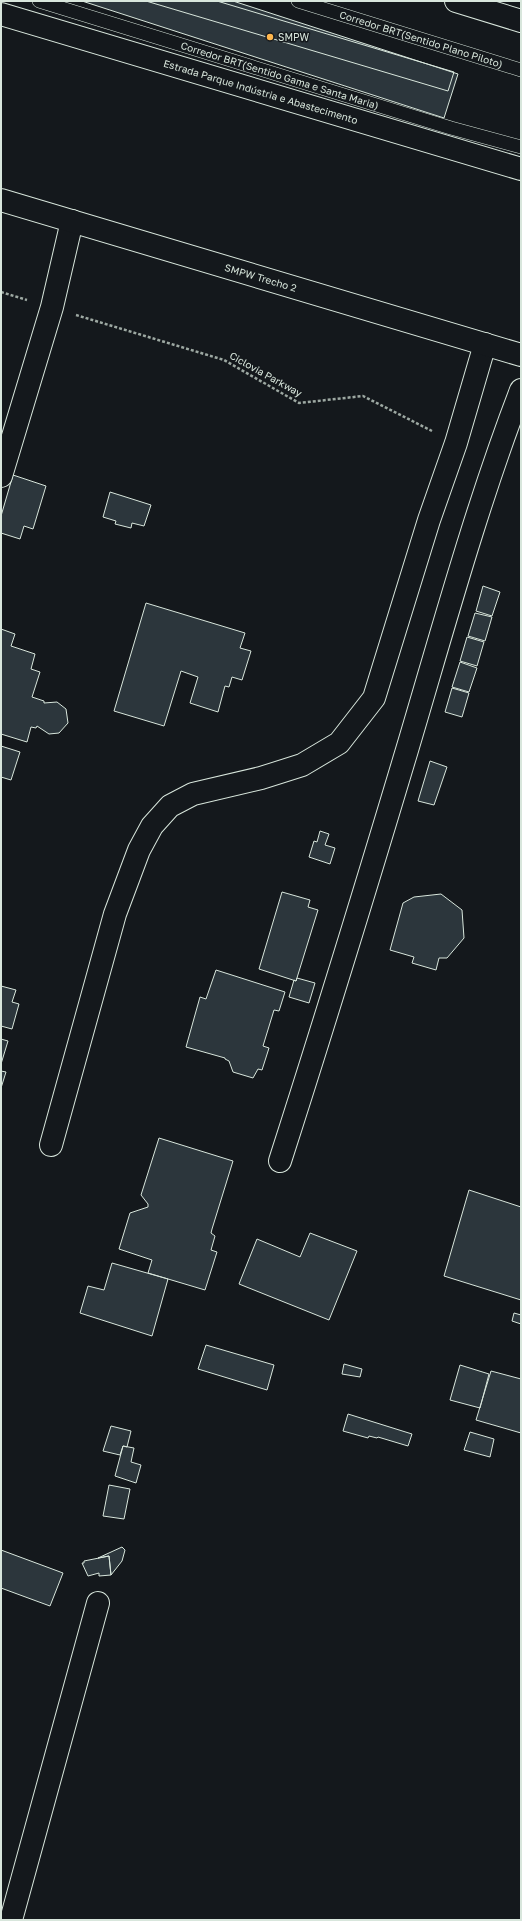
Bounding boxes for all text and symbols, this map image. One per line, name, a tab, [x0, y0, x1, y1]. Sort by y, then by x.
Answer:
street label: Corredor BRT(Sentido Plano Piloto)	[338, 8, 504, 70]
place label: SMPW	[278, 31, 310, 43]
marker: SMPW	[265, 32, 275, 42]
street label: Corredor BRT(Sentido Gama e Santa Maria)	[179, 39, 380, 111]
street label: Estrada Parque Indústria e Abastecimento	[162, 57, 359, 126]
street label: SMPW Trecho 2	[223, 261, 298, 294]
street label: Ciclovia Parkway	[228, 349, 305, 399]

